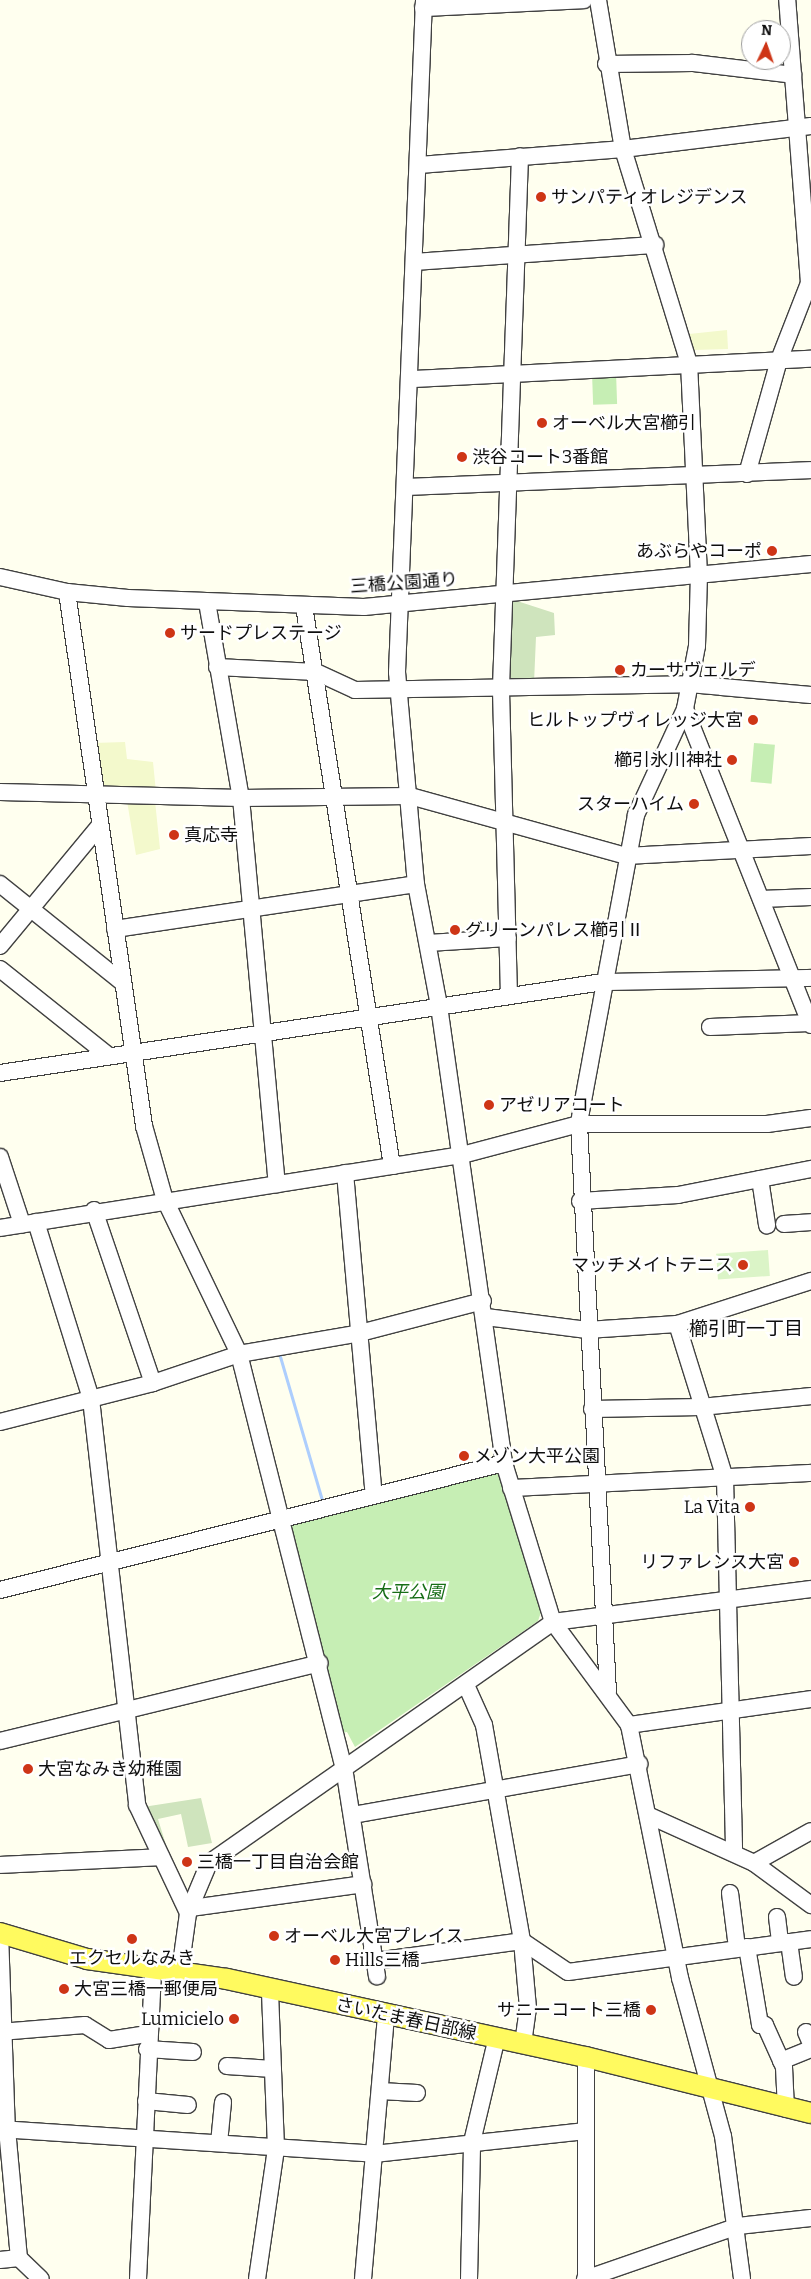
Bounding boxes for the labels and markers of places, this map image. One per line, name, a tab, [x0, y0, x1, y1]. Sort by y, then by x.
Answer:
place label: サンパティオレジデンス	[551, 186, 749, 208]
marker: サンパティオレジデンス	[535, 191, 547, 203]
place label: オーベル大宮櫛引	[552, 412, 696, 434]
marker: オーベル大宮櫛引	[536, 417, 548, 429]
place label: 渋谷コート3番館	[472, 446, 608, 468]
marker: 渋谷コート3番館	[456, 451, 468, 463]
place label: あぶらやコーポ	[636, 540, 762, 562]
marker: あぶらやコーポ	[766, 545, 778, 557]
place label: サードプレステージ	[180, 622, 342, 644]
marker: サードプレステージ	[164, 627, 176, 639]
place label: カーサヴェルデ	[630, 659, 756, 681]
marker: カーサヴェルデ	[614, 664, 626, 676]
place label: ヒルトップヴィレッジ大宮	[527, 709, 743, 731]
marker: ヒルトップヴィレッジ大宮	[747, 714, 759, 726]
place label: 櫛引氷川神社	[614, 749, 722, 771]
marker: 櫛引氷川神社	[726, 754, 738, 766]
place label: スターハイム	[576, 793, 684, 815]
marker: スターハイム	[688, 798, 700, 810]
place label: 真応寺	[184, 824, 238, 846]
marker: 真応寺	[168, 829, 180, 841]
place label: グリーンパレス櫛引Ⅱ	[465, 919, 645, 941]
marker: グリーンパレス櫛引Ⅱ	[449, 924, 461, 936]
place label: アゼリアコート	[499, 1094, 625, 1116]
marker: アゼリアコート	[483, 1099, 495, 1111]
place label: マッチメイトテニス	[571, 1254, 733, 1276]
marker: マッチメイトテニス	[737, 1259, 749, 1271]
place label: メゾン大平公園	[474, 1445, 600, 1467]
marker: メゾン大平公園	[458, 1450, 470, 1462]
place label: La Vita	[684, 1496, 740, 1518]
marker: La Vita	[744, 1501, 756, 1513]
place label: リファレンス大宮	[640, 1551, 784, 1573]
marker: リファレンス大宮	[788, 1556, 800, 1568]
place label: 大宮なみき幼稚園	[38, 1758, 182, 1780]
marker: 大宮なみき幼稚園	[22, 1763, 34, 1775]
place label: 三橋一丁目自治会館	[197, 1851, 359, 1873]
marker: 三橋一丁目自治会館	[181, 1856, 193, 1868]
place label: オーベル大宮プレイス	[284, 1925, 464, 1947]
marker: オーベル大宮プレイス	[268, 1930, 280, 1942]
marker: エクセルなみき	[126, 1933, 138, 1945]
place label: エクセルなみき	[69, 1947, 195, 1969]
place label: Hills三橋	[345, 1949, 420, 1971]
marker: Hills三橋	[329, 1954, 341, 1966]
place label: 大宮三橋一郵便局	[74, 1978, 218, 2000]
marker: 大宮三橋一郵便局	[58, 1983, 70, 1995]
place label: サニーコート三橋	[497, 1999, 641, 2021]
marker: サニーコート三橋	[645, 2004, 657, 2016]
place label: Lumicielo	[141, 2008, 224, 2030]
marker: Lumicielo	[228, 2013, 240, 2025]

